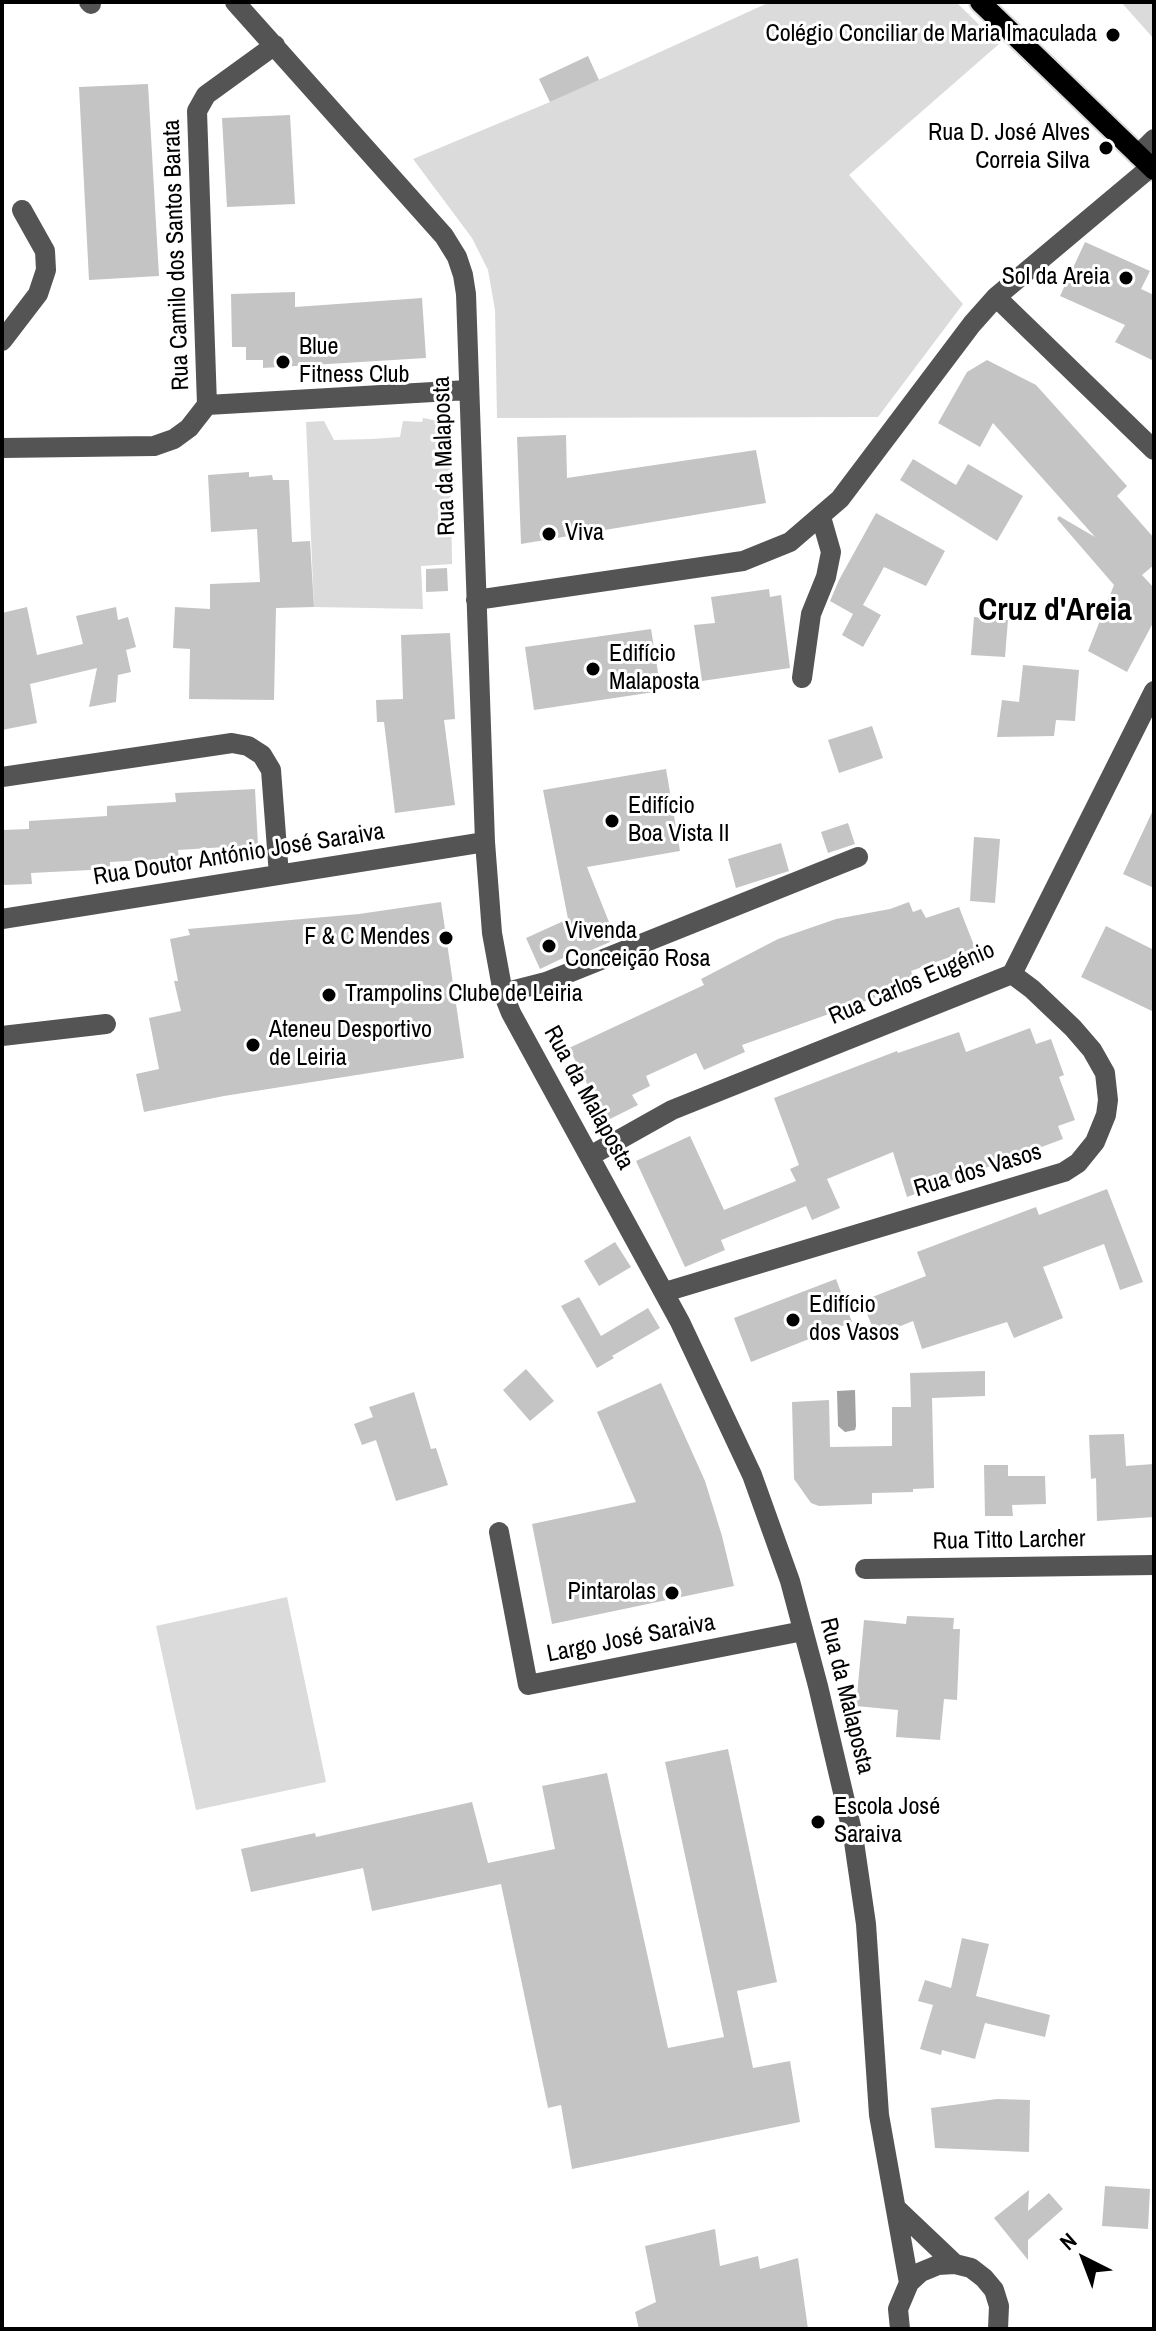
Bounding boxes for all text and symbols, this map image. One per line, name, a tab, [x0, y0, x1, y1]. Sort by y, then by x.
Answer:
place label: Colégio Conciliar de Maria Imaculada	[766, 21, 1097, 49]
marker: Colégio Conciliar de Maria Imaculada	[1104, 26, 1122, 44]
street label: Rua Camilo dos Santos Barata	[158, 119, 196, 391]
place label: Rua D. José Alves Correia Silva	[928, 120, 1090, 176]
marker: Rua D. José Alves Correia Silva	[1097, 139, 1115, 157]
place label: Sol da Areia	[1002, 264, 1110, 292]
marker: Sol da Areia	[1117, 269, 1135, 287]
place label: Blue Fitness Club	[299, 334, 409, 390]
marker: Blue Fitness Club	[274, 353, 292, 371]
street label: Rua da Malaposta	[428, 376, 462, 536]
place label: Viva	[565, 520, 604, 548]
marker: Viva	[540, 525, 558, 543]
district label: Cruz d'Areia	[978, 592, 1132, 630]
place label: Edifício Malaposta	[609, 641, 700, 697]
marker: Edifício Malaposta	[584, 660, 602, 678]
place label: Edifício Boa Vista II	[628, 793, 729, 849]
marker: Edifício Boa Vista II	[603, 812, 621, 830]
street label: Rua Doutor António José Saraiva	[91, 818, 387, 892]
place label: Vivenda Conceição Rosa	[565, 918, 710, 974]
place label: F & C Mendes	[304, 924, 430, 952]
marker: F & C Mendes	[437, 929, 455, 947]
street label: Rua Carlos Eugénio	[825, 936, 999, 1032]
marker: Vivenda Conceição Rosa	[540, 937, 558, 955]
place label: Trampolins Clube de Leiria	[345, 981, 583, 1009]
marker: Trampolins Clube de Leiria	[320, 986, 338, 1004]
place label: Ateneu Desportivo de Leiria	[269, 1017, 432, 1073]
street label: Rua da Malaposta	[537, 1021, 639, 1175]
marker: Ateneu Desportivo de Leiria	[244, 1036, 262, 1054]
street label: Rua dos Vasos	[911, 1138, 1045, 1204]
place label: Edifício dos Vasos	[809, 1292, 899, 1348]
marker: Edifício dos Vasos	[784, 1311, 802, 1329]
street label: Rua Titto Larcher	[932, 1525, 1086, 1557]
place label: Pintarolas	[567, 1579, 656, 1607]
marker: Pintarolas	[663, 1584, 681, 1602]
street label: Largo José Saraiva	[544, 1609, 718, 1669]
street label: Rua da Malaposta	[813, 1615, 879, 1777]
place label: Escola José Saraiva	[834, 1794, 940, 1850]
marker: Escola José Saraiva	[809, 1813, 827, 1831]
north arrow	[1044, 2219, 1124, 2299]
text: N	[1053, 2226, 1083, 2257]

